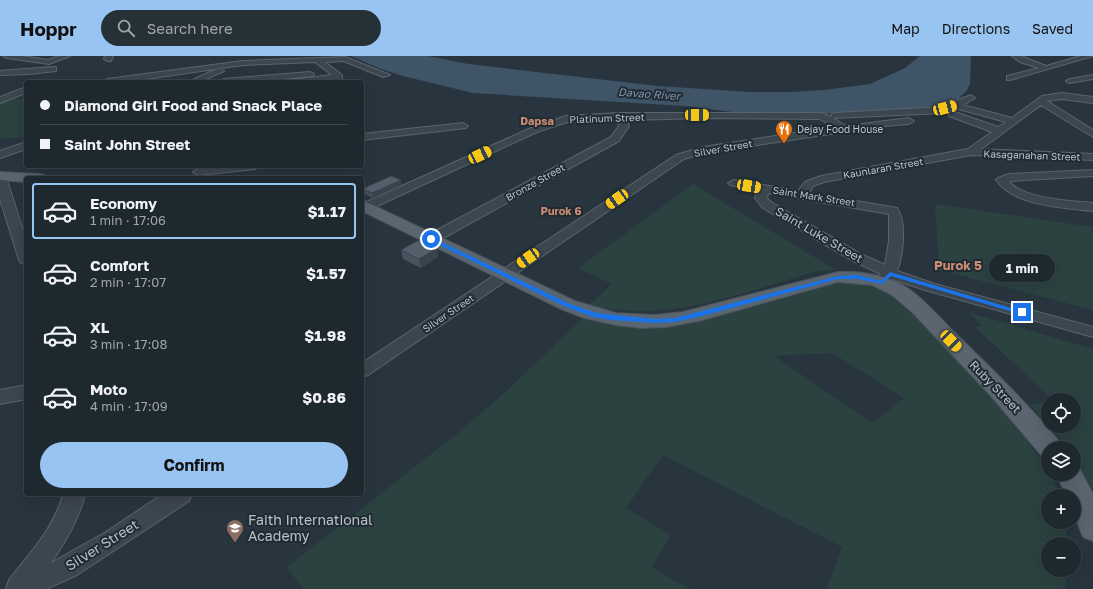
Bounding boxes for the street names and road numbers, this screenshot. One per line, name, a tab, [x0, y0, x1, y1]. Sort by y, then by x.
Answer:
street label: Platinum Street	[569, 111, 645, 125]
street label: Silver Street	[693, 137, 753, 159]
street label: Kasaganahan Street	[983, 147, 1081, 163]
street label: Kaunlaran Street	[842, 155, 924, 181]
street label: Bronze Street	[503, 161, 567, 203]
street label: Saint Mark Street	[772, 184, 856, 208]
street label: Saint Luke Street	[773, 203, 866, 266]
street label: Silver Street	[420, 291, 476, 335]
street label: Ruby Street	[966, 357, 1024, 416]
street label: Silver Street	[62, 515, 141, 574]

